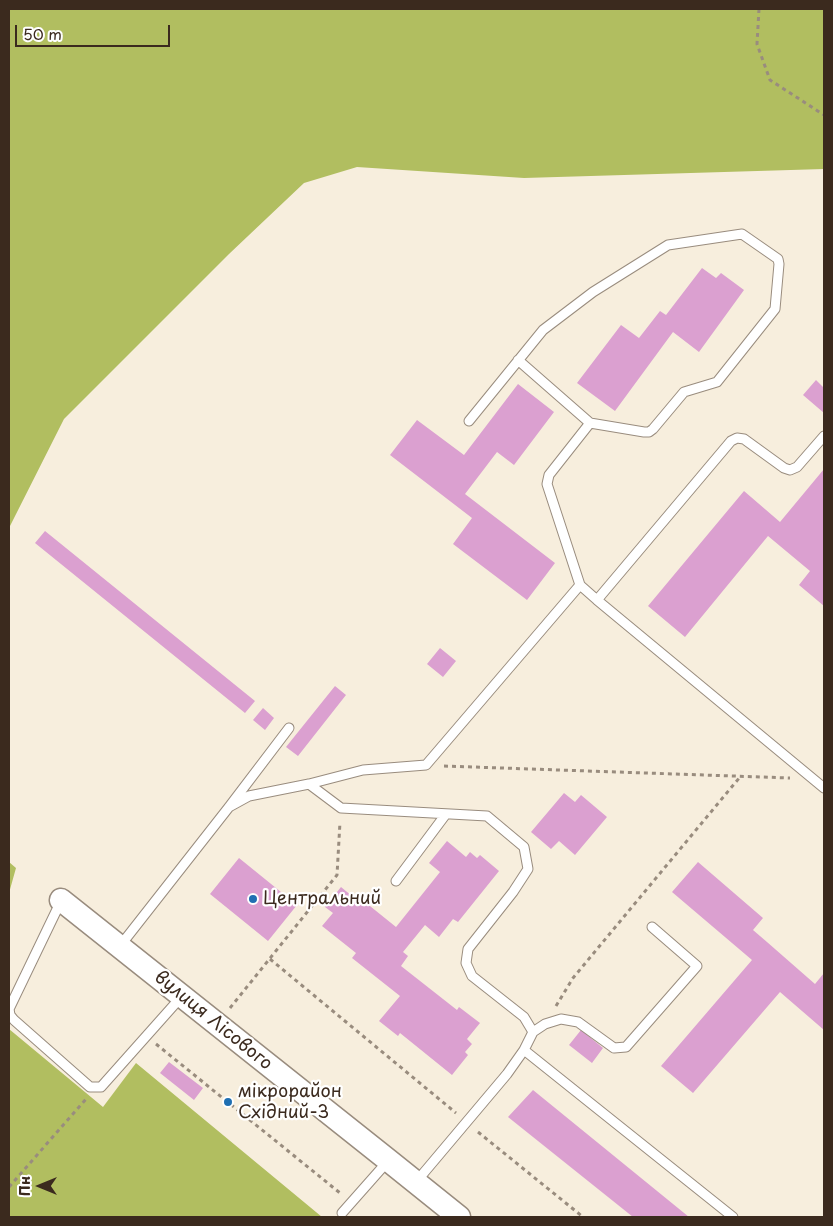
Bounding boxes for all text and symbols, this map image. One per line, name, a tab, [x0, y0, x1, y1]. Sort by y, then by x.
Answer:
scale bar	[18, 15, 172, 47]
text: 50 m	[23, 22, 62, 45]
place label: Центральний	[263, 888, 381, 910]
marker: Центральний	[247, 893, 259, 905]
street label: вулиця Лісового	[150, 967, 276, 1075]
place label: мікрорайон Східний-3	[238, 1081, 342, 1124]
marker: мікрорайон Східний-3	[222, 1096, 234, 1108]
north arrow	[15, 1161, 65, 1211]
text: Пн	[14, 1176, 35, 1196]

